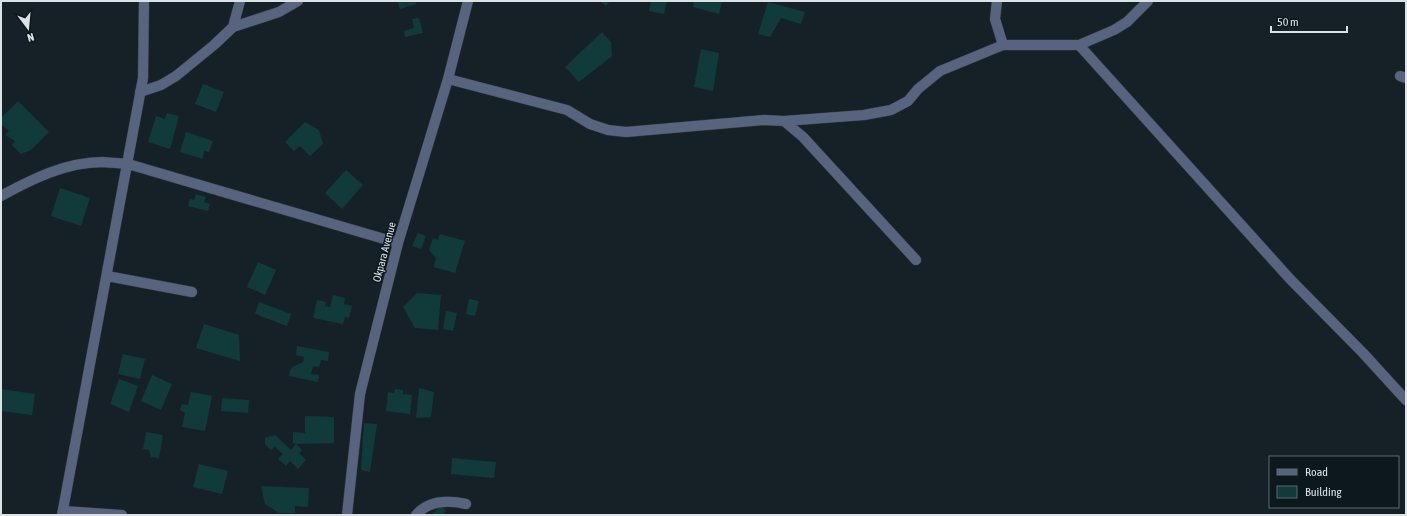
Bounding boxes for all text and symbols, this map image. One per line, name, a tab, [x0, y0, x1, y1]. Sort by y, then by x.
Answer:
north arrow	[8, 8, 48, 48]
scale bar	[1271, 8, 1347, 34]
text: 50 m	[1277, 15, 1299, 29]
text: N	[26, 31, 36, 44]
street label: Okpara Avenue	[370, 221, 398, 283]
legend	[1269, 456, 1399, 508]
text: Road	[1305, 465, 1328, 479]
text: Building	[1305, 485, 1343, 499]

